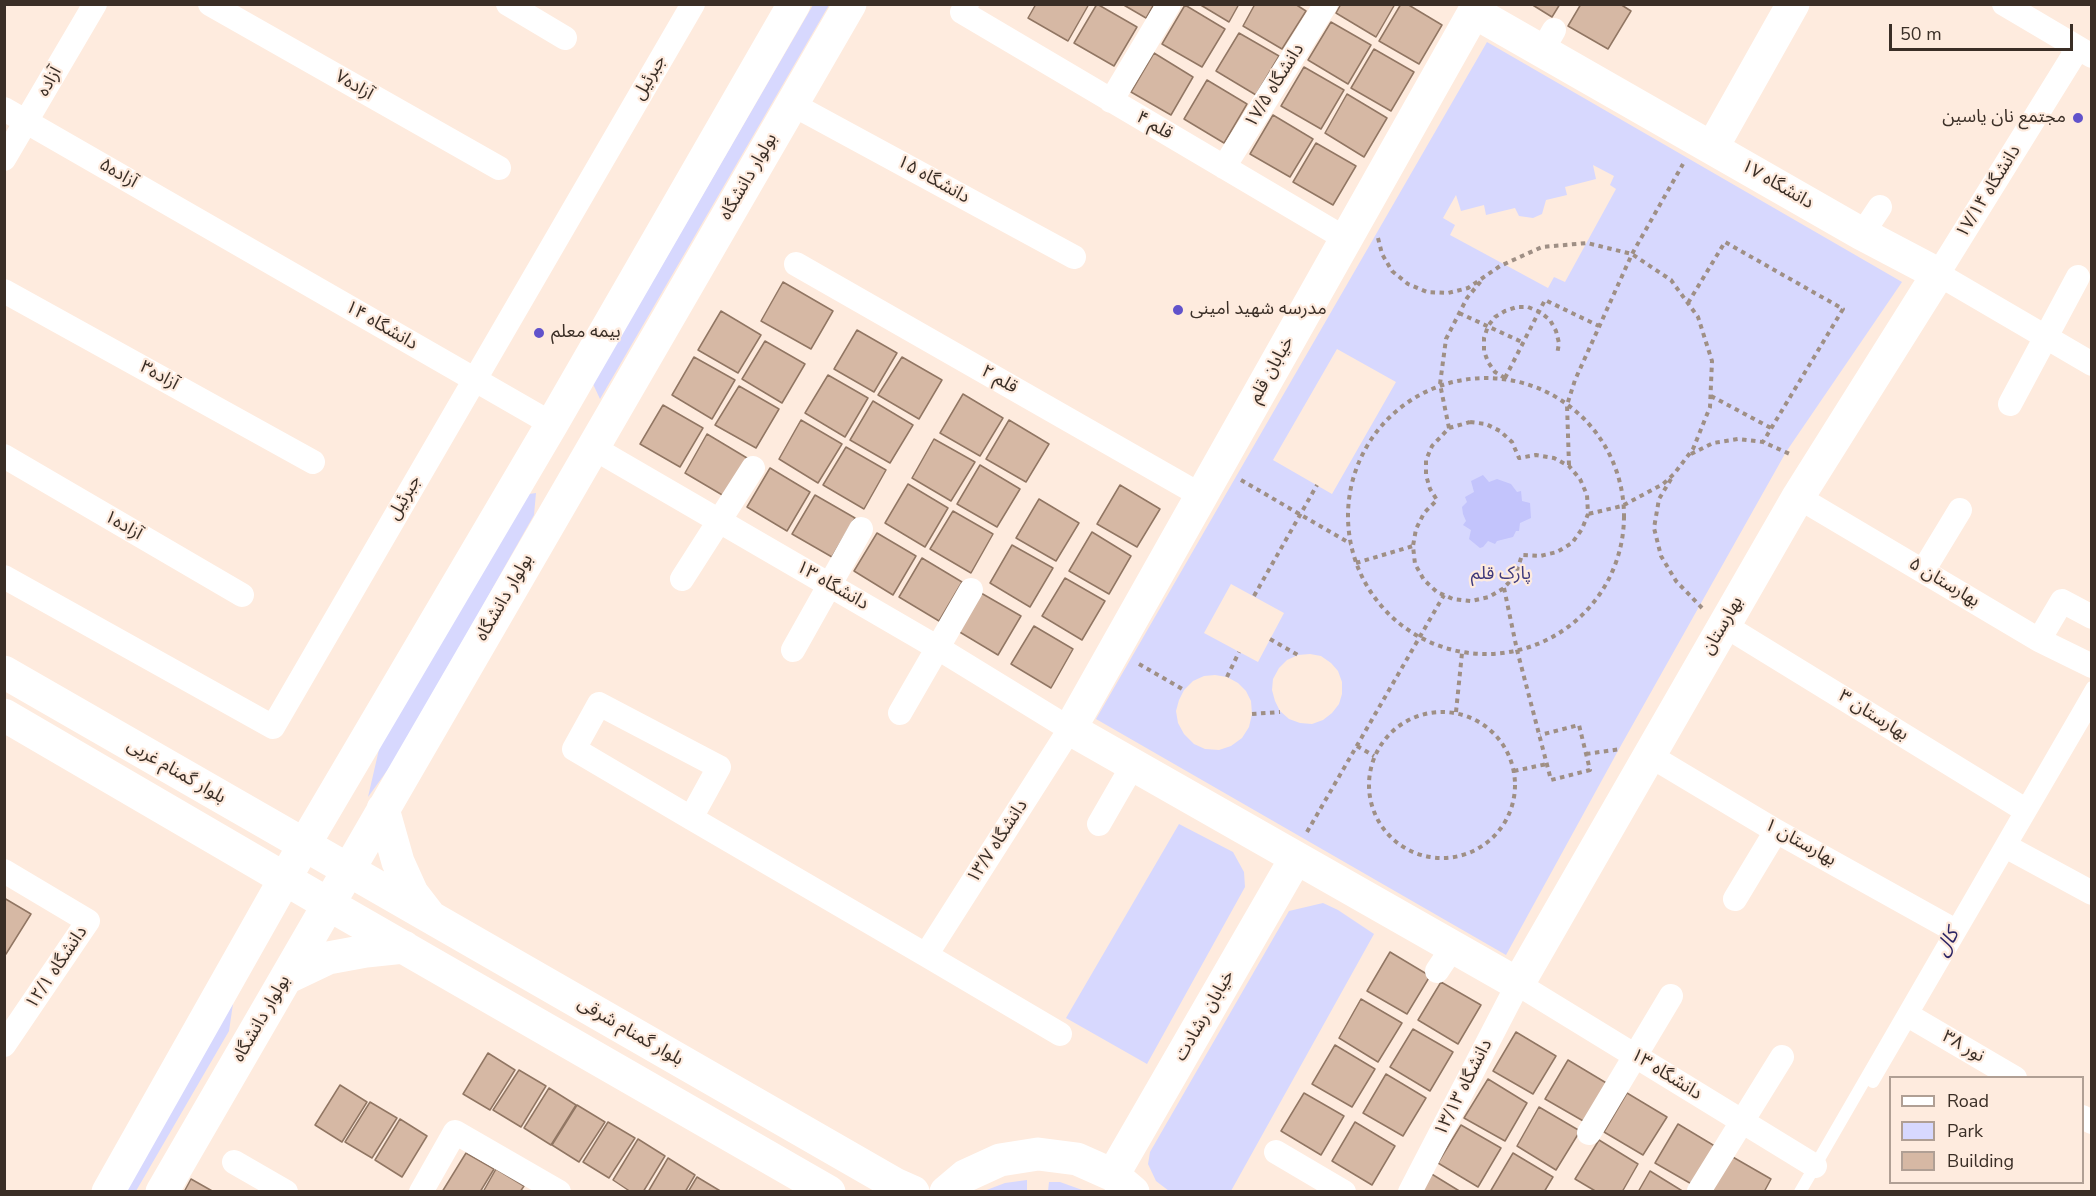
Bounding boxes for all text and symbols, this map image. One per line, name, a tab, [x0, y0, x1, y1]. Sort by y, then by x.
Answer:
scale bar	[1892, 12, 2076, 50]
text: 50 m	[1900, 22, 1942, 46]
street label: دانشگاه ۱۷/۵	[1241, 40, 1309, 132]
street label: جبرئیل	[629, 52, 671, 104]
street label: آزاده	[33, 63, 67, 101]
street label: آزاده۷	[331, 66, 377, 106]
street label: قلم ۴	[1132, 107, 1176, 145]
place label: مجتمع نان یاسین	[1942, 107, 2066, 129]
marker: مجتمع نان یاسین	[2071, 111, 2085, 125]
street label: بولوار دانشگاه	[715, 130, 783, 224]
street label: دانشگاه ۱۷/۱۴	[1952, 142, 2026, 242]
street label: دانشگاه ۱۵	[893, 151, 973, 209]
street label: آزاده۵	[95, 154, 141, 194]
street label: دانشگاه ۱۷	[1737, 156, 1817, 214]
street label: دانشگاه ۱۴	[341, 297, 421, 355]
place label: مدرسه شهید امینی	[1190, 299, 1327, 321]
marker: مدرسه شهید امینی	[1171, 303, 1185, 317]
place label: بیمه معلم	[551, 322, 621, 344]
marker: بیمه معلم	[532, 326, 546, 340]
street label: خیابان قلم	[1245, 333, 1299, 407]
street label: آزاده۳	[136, 357, 182, 395]
street label: قلم ۲	[977, 361, 1021, 399]
street label: جبرئیل	[384, 472, 426, 524]
street label: آزاده۱	[100, 506, 146, 546]
street label: بولوار دانشگاه	[471, 551, 539, 645]
street label: بهارستان ۵	[1905, 554, 1983, 612]
street label: دانشگاه ۱۳	[792, 557, 872, 615]
park label: پارک قلم	[1471, 564, 1531, 586]
street label: بهارستان	[1698, 593, 1748, 659]
street label: بهارستان ۳	[1834, 686, 1912, 746]
street label: بلوار گمنام غربی	[123, 735, 229, 809]
street label: دانشگاه ۱۳/۷	[963, 796, 1033, 888]
street label: بهارستان ۱	[1760, 815, 1840, 871]
street label: دانشگاه ۱۲/۱	[21, 922, 93, 1014]
water label: کال	[1931, 925, 1965, 961]
street label: خیابان رشادت	[1170, 967, 1240, 1065]
street label: بولوار دانشگاه	[228, 972, 296, 1066]
street label: بلوار گمنام شرقی	[573, 993, 687, 1071]
street label: نور ۳۸	[1938, 1026, 1988, 1068]
street label: دانشگاه ۱۳/۱۳	[1430, 1036, 1498, 1140]
street label: دانشگاه ۱۳	[1626, 1045, 1706, 1105]
legend	[1889, 1076, 2084, 1184]
text: Road	[1947, 1089, 1989, 1113]
text: Park	[1947, 1119, 1983, 1143]
text: Building	[1947, 1149, 2014, 1173]

